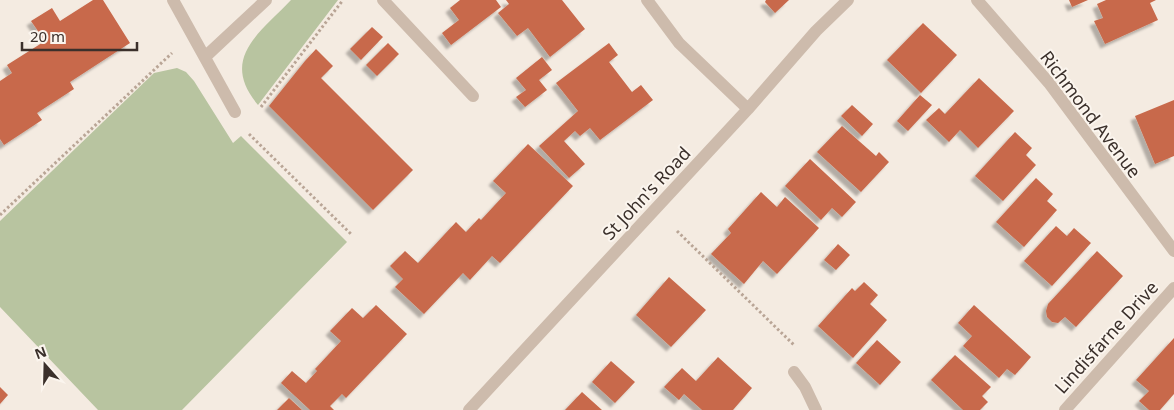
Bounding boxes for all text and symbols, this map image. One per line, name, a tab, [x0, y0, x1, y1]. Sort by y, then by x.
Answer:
scale bar	[22, 20, 138, 52]
text: 20 m	[30, 26, 65, 46]
street label: Richmond Avenue	[1035, 46, 1147, 182]
street label: St John's Road	[597, 141, 695, 245]
street label: Lindisfarne Drive	[1049, 276, 1163, 398]
north arrow	[20, 340, 70, 390]
text: N	[32, 341, 49, 363]

